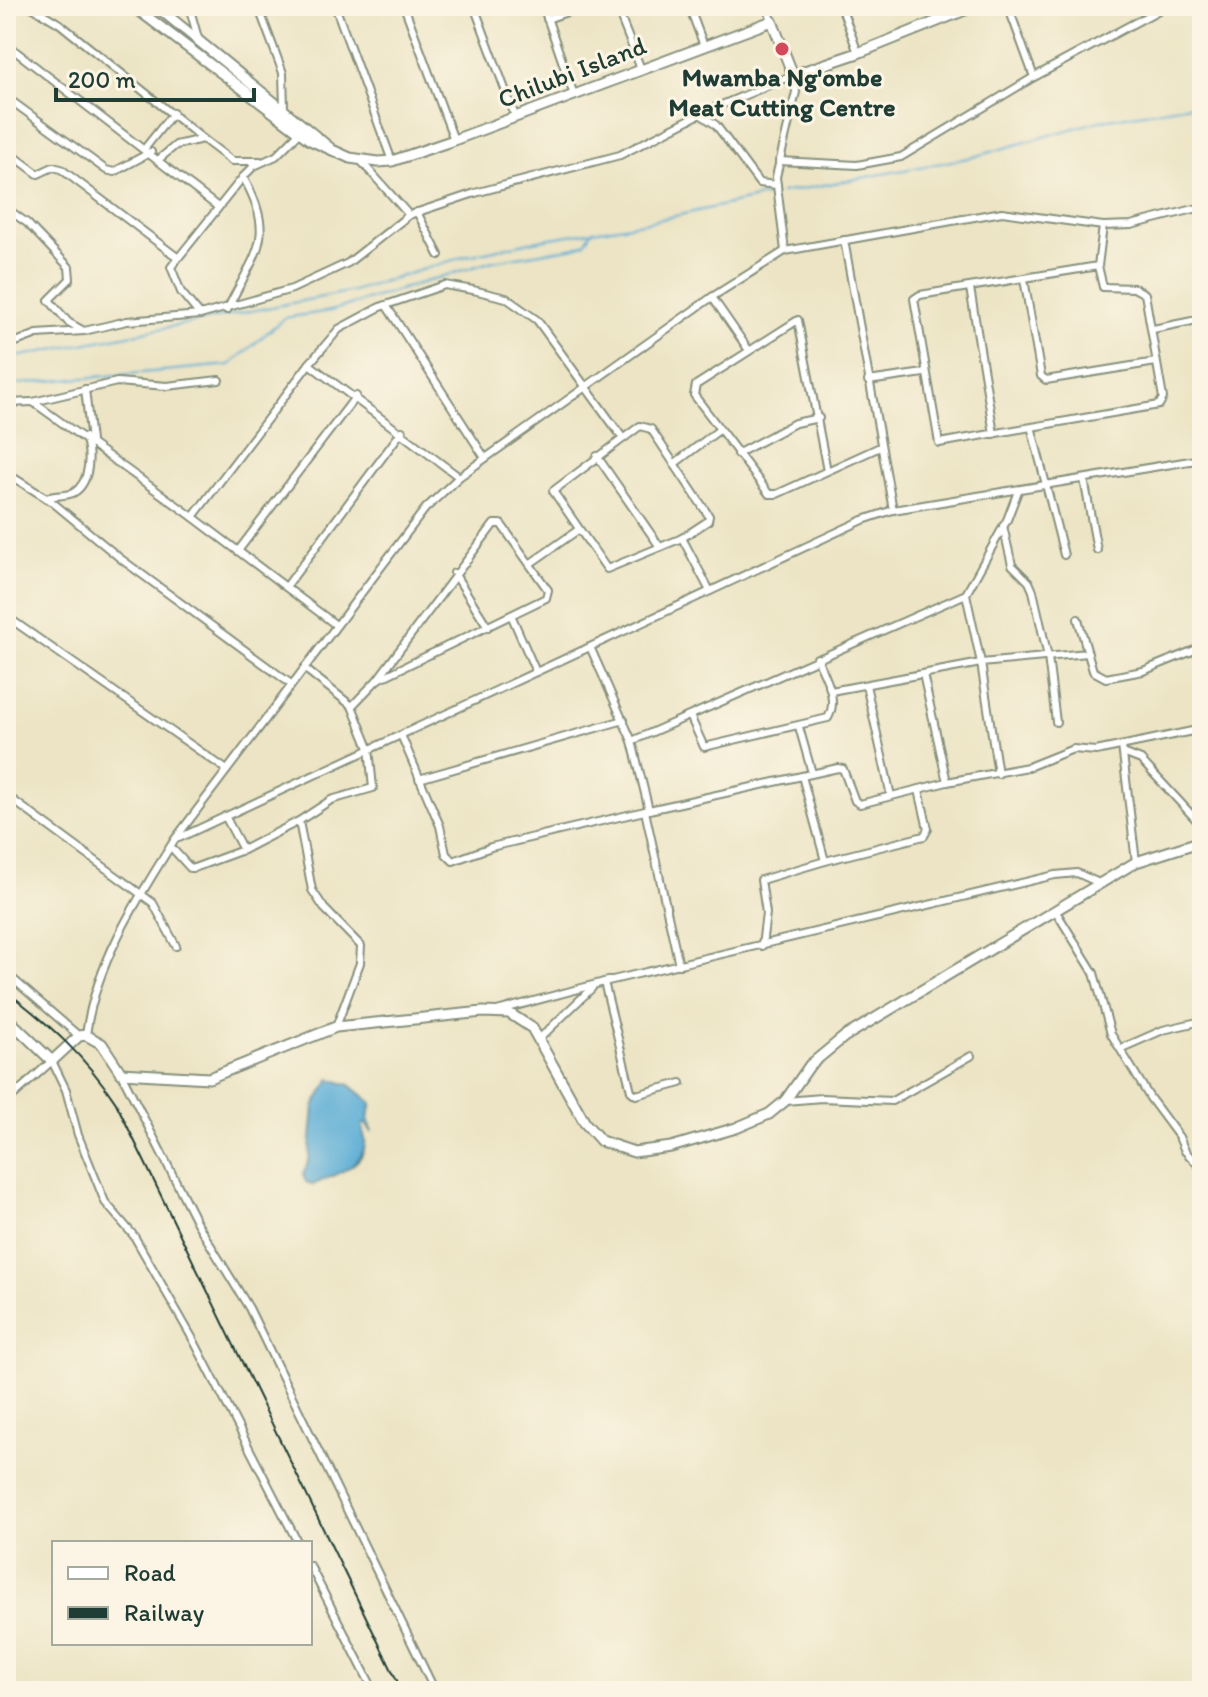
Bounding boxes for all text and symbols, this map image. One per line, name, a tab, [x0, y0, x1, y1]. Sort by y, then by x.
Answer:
street label: Chilubi Island	[493, 29, 651, 115]
marker: Mwamba Ng'ombe Meat Cutting Centre	[773, 40, 791, 58]
scale bar	[56, 52, 254, 102]
place label: Mwamba Ng'ombe Meat Cutting Centre	[669, 61, 895, 123]
text: 200 m	[68, 65, 136, 94]
legend	[52, 1541, 312, 1645]
text: Road	[124, 1558, 176, 1587]
text: Railway	[124, 1598, 205, 1627]

